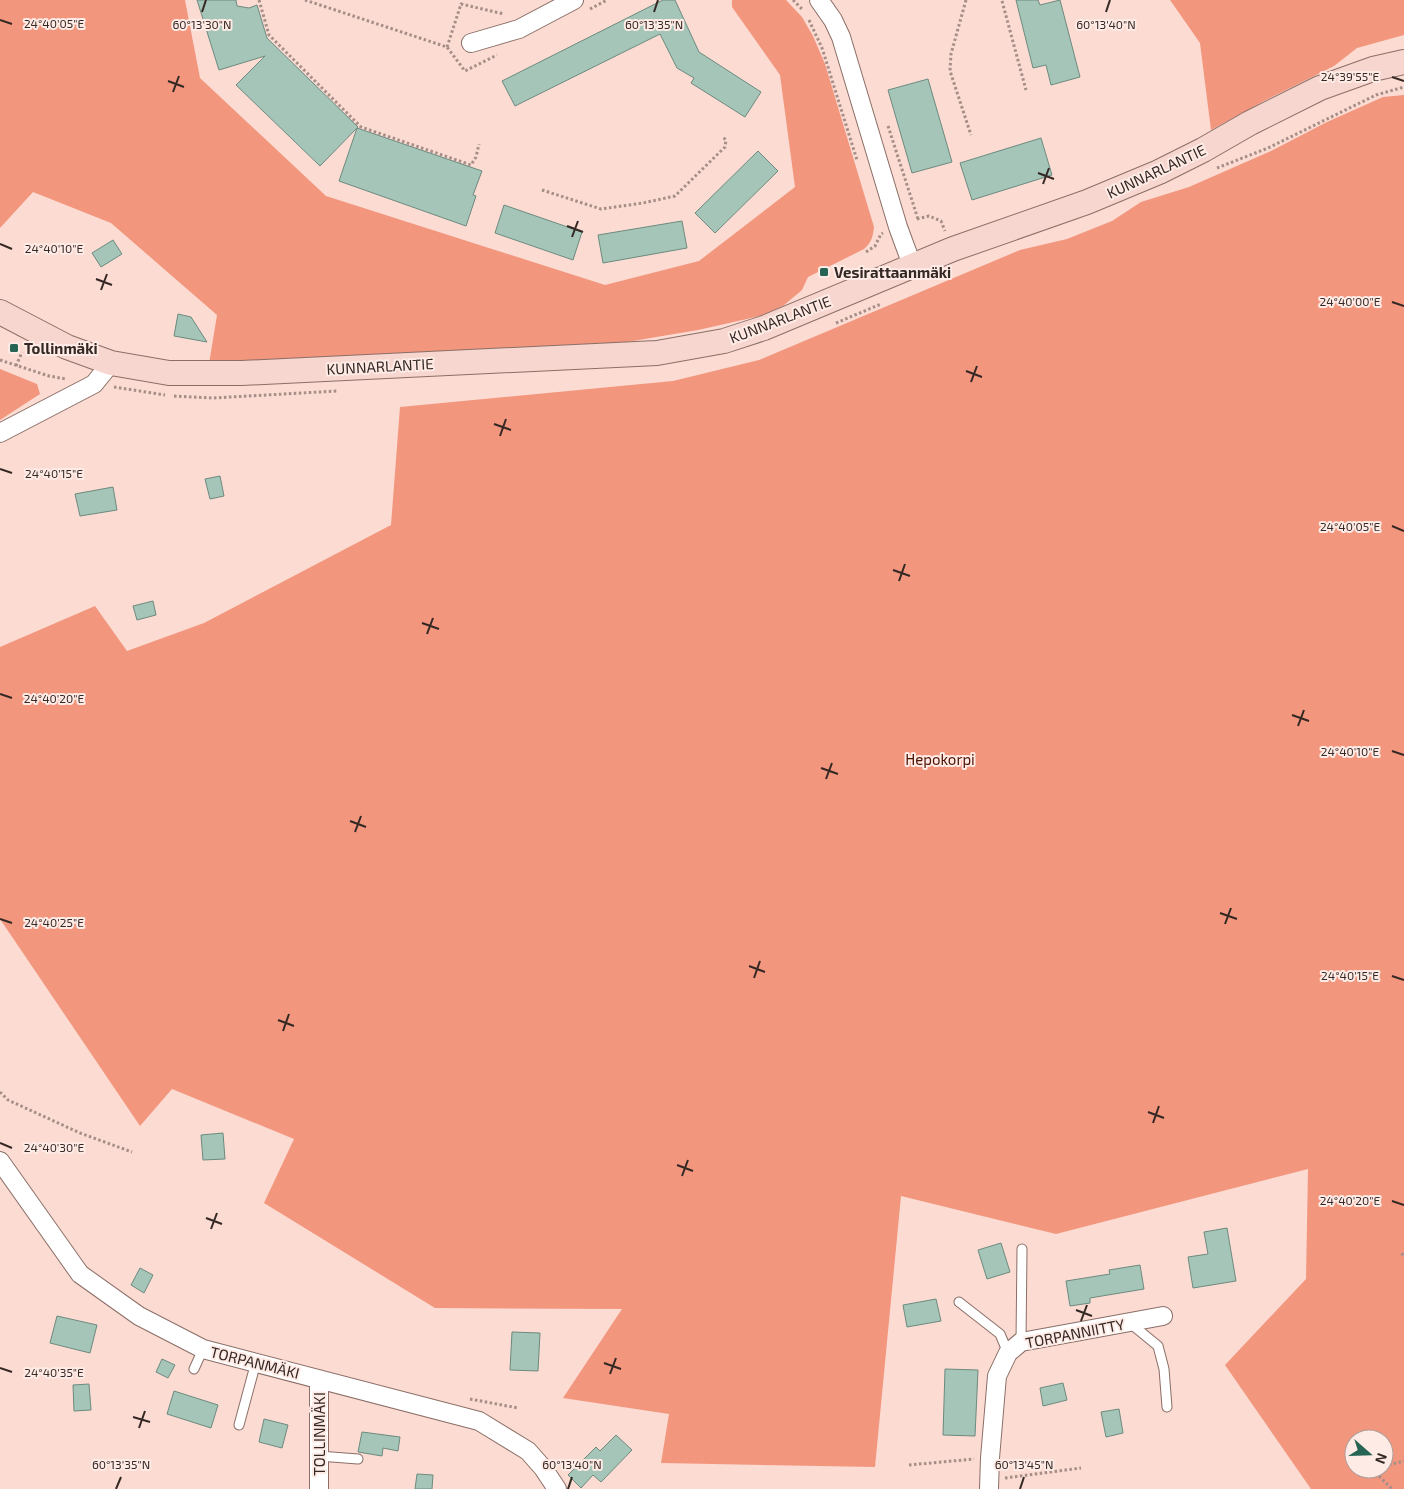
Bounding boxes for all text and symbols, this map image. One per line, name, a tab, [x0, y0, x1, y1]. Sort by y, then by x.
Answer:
text: 24°40'05"E	[24, 16, 84, 30]
text: 60°13'30"N	[172, 17, 232, 31]
text: 60°13'35"N	[625, 17, 683, 31]
text: 60°13'40"N	[1076, 17, 1136, 31]
text: 24°39'55"E	[1321, 69, 1379, 83]
street label: KUNNARLANTIE	[1104, 140, 1208, 202]
text: 24°40'10"E	[25, 241, 84, 255]
place label: Vesirattaanmäki	[834, 263, 951, 281]
marker: Vesirattaanmäki	[818, 266, 830, 278]
street label: KUNNARLANTIE	[727, 291, 833, 347]
text: 24°40'00"E	[1319, 294, 1381, 308]
place label: Tollinmäki	[24, 339, 98, 357]
marker: Tollinmäki	[8, 342, 20, 354]
street label: KUNNARLANTIE	[326, 354, 434, 378]
text: 24°40'15"E	[25, 466, 83, 480]
text: 24°40'05"E	[1320, 519, 1380, 533]
text: 24°40'20"E	[24, 691, 85, 705]
text: 24°40'10"E	[1321, 744, 1380, 758]
park label: Hepokorpi	[905, 750, 975, 768]
text: 24°40'25"E	[24, 915, 84, 929]
text: 24°40'15"E	[1321, 968, 1379, 982]
text: 24°40'30"E	[24, 1140, 85, 1154]
text: 24°40'20"E	[1320, 1193, 1381, 1207]
street label: TORPANNIITTY	[1024, 1314, 1126, 1351]
street label: TORPANMÄKI	[209, 1342, 301, 1382]
text: 24°40'35"E	[24, 1365, 84, 1379]
street label: TOLLINMÄKI	[310, 1392, 328, 1476]
north arrow	[1344, 1429, 1394, 1479]
text: N	[1372, 1451, 1391, 1466]
text: 60°13'35"N	[92, 1457, 150, 1471]
text: 60°13'40"N	[542, 1457, 602, 1471]
text: 60°13'45"N	[995, 1457, 1053, 1471]

